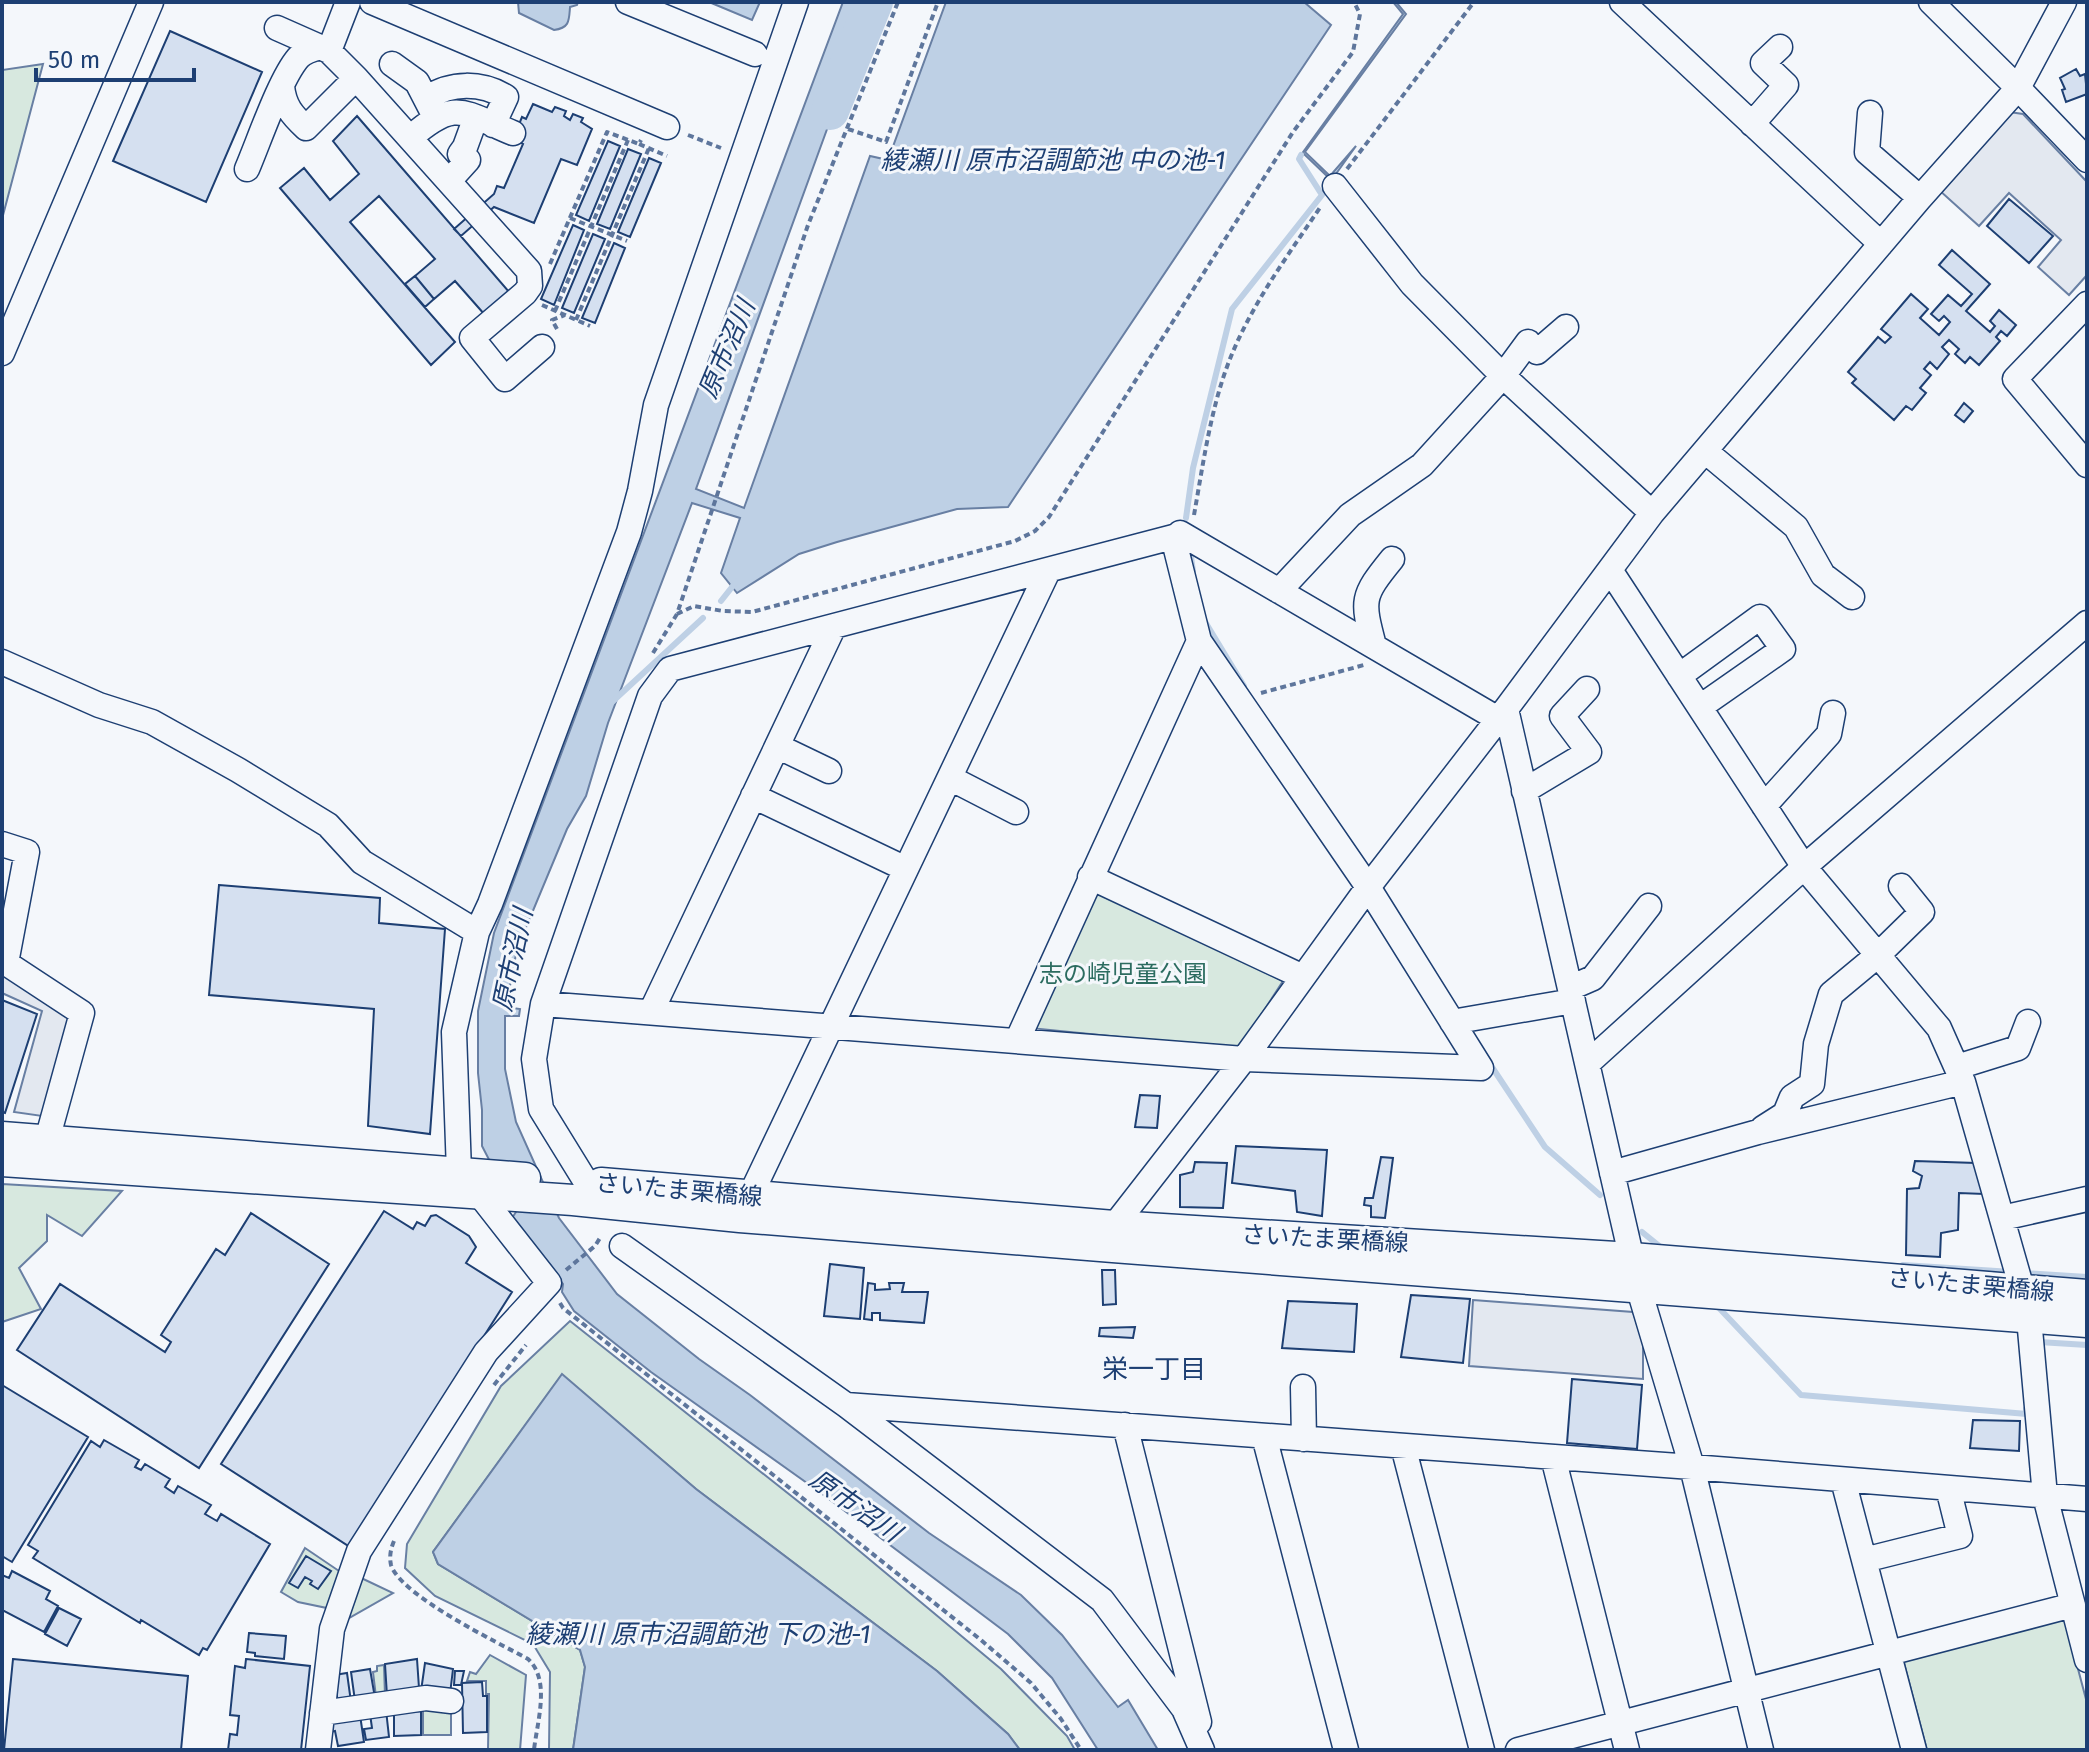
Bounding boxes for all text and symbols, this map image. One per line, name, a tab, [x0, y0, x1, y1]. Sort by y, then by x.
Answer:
scale bar	[36, 32, 194, 82]
text: 50 m	[48, 46, 100, 74]
water label: 綾瀬川 原市沼調節池 中の池-1	[880, 145, 1226, 176]
water label: 原市沼川	[692, 292, 763, 403]
water label: 原市沼川	[487, 903, 540, 1014]
park label: 志の崎児童公園	[1039, 960, 1207, 988]
street label: さいたま栗橋線	[594, 1169, 764, 1211]
street label: さいたま栗橋線	[1241, 1221, 1409, 1257]
street label: さいたま栗橋線	[1886, 1264, 2056, 1306]
district label: 栄一丁目	[1102, 1354, 1206, 1385]
water label: 原市沼川	[804, 1463, 909, 1550]
water label: 綾瀬川 原市沼調節池 下の池-1	[525, 1619, 871, 1650]

